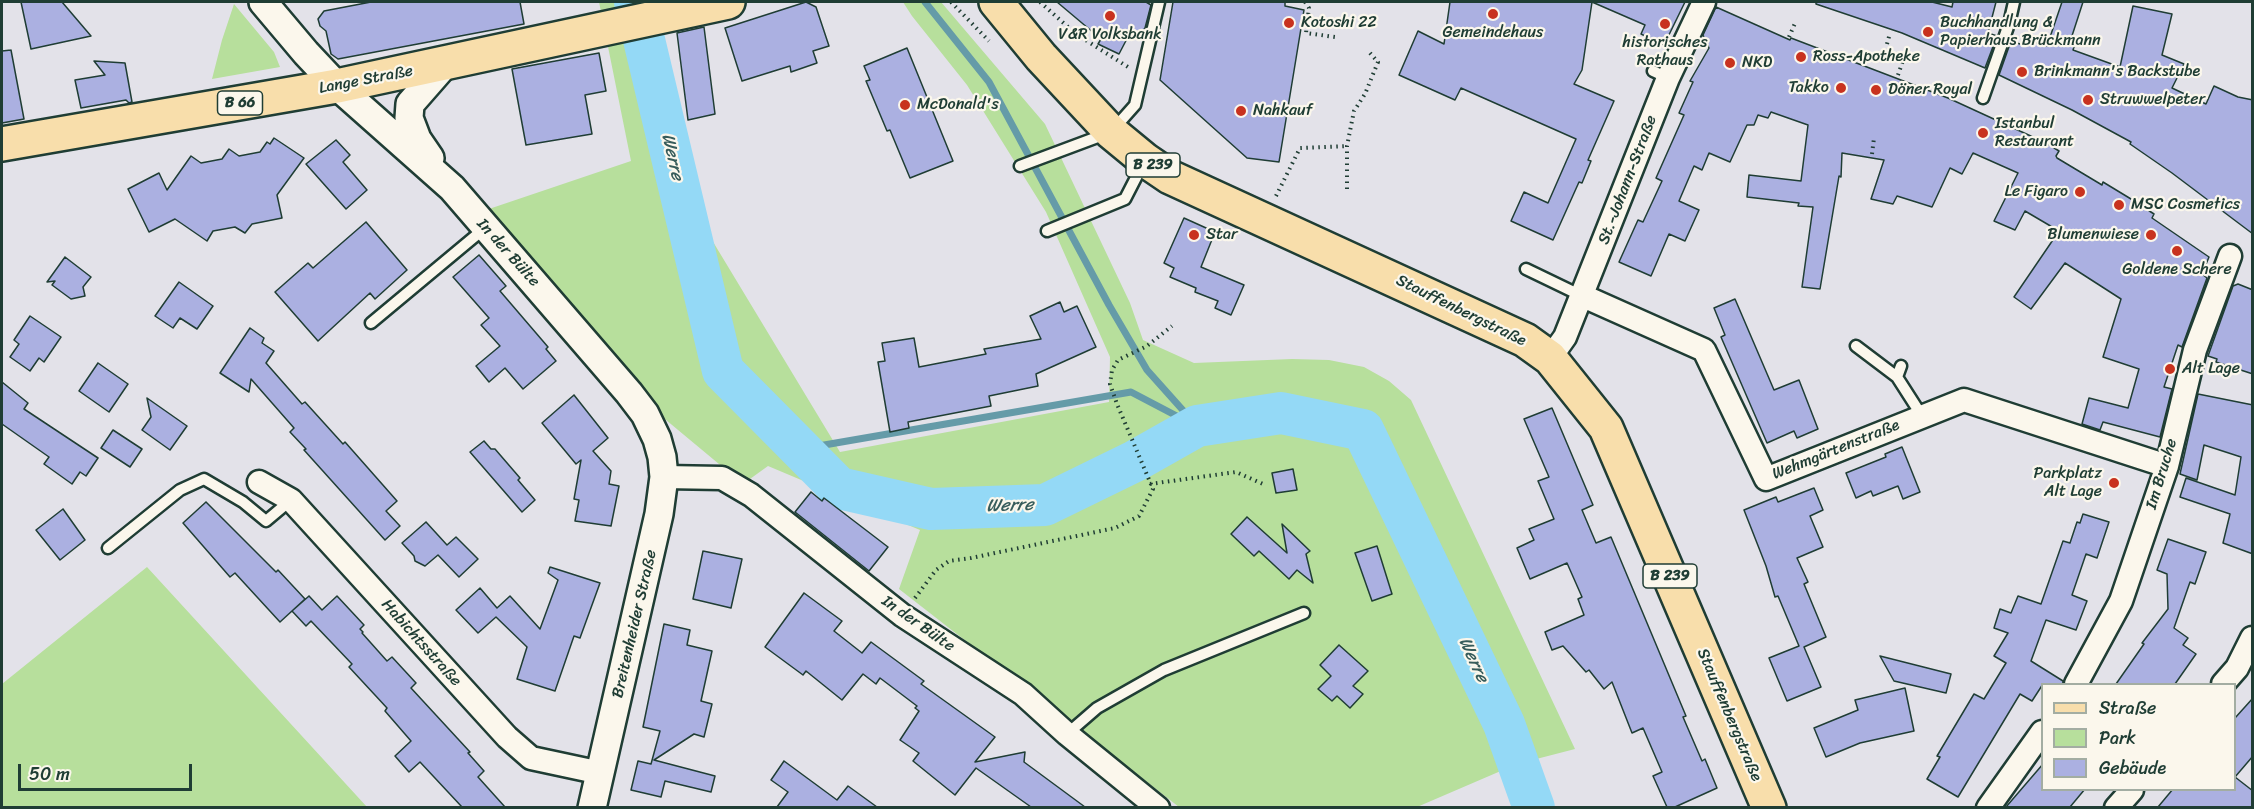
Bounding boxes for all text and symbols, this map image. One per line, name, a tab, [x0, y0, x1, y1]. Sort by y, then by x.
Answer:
marker: Gemeindehaus	[1486, 7, 1500, 21]
marker: V&R Volksbank	[1103, 9, 1117, 23]
place label: Kotoshi 22	[1301, 13, 1377, 33]
place label: Buchhandlung & Papierhaus Brückmann	[1940, 13, 2101, 51]
marker: Kotoshi 22	[1282, 16, 1296, 30]
marker: historisches Rathaus	[1658, 17, 1672, 31]
place label: Gemeindehaus	[1443, 23, 1543, 43]
place label: V&R Volksbank	[1058, 25, 1162, 45]
marker: Buchhandlung & Papierhaus Brückmann	[1921, 25, 1935, 39]
place label: historisches Rathaus	[1622, 33, 1708, 71]
place label: Ross-Apotheke	[1813, 47, 1920, 67]
marker: Ross-Apotheke	[1794, 50, 1808, 64]
place label: NKD	[1742, 53, 1772, 73]
marker: NKD	[1723, 56, 1737, 70]
street label: Lange Straße	[317, 61, 415, 99]
place label: Brinkmann's Backstube	[2034, 62, 2200, 82]
marker: Brinkmann's Backstube	[2015, 65, 2029, 79]
place label: Takko	[1788, 78, 1829, 98]
place label: Döner Royal	[1888, 80, 1972, 100]
marker: Takko	[1834, 81, 1848, 95]
marker: Döner Royal	[1869, 83, 1883, 97]
place label: Struwwelpeter	[2100, 90, 2205, 110]
road number: B 66	[218, 91, 262, 115]
marker: Struwwelpeter	[2081, 93, 2095, 107]
place label: McDonald's	[917, 95, 999, 115]
marker: McDonald's	[898, 98, 912, 112]
place label: Nahkauf	[1253, 101, 1313, 121]
marker: Nahkauf	[1234, 104, 1248, 118]
street label: St.-Johann-Straße	[1594, 113, 1662, 247]
place label: Istanbul Restaurant	[1995, 114, 2074, 152]
marker: Istanbul Restaurant	[1976, 126, 1990, 140]
water label: Werre	[656, 132, 688, 182]
road number: B 239	[1126, 153, 1180, 177]
place label: Le Figaro	[2004, 182, 2068, 202]
marker: Le Figaro	[2073, 185, 2087, 199]
place label: MSC Cosmetics	[2131, 195, 2240, 215]
marker: MSC Cosmetics	[2112, 198, 2126, 212]
street label: In der Bülte	[472, 215, 544, 291]
place label: Star	[1206, 225, 1238, 245]
place label: Blumenwiese	[2047, 225, 2139, 245]
marker: Star	[1187, 228, 1201, 242]
marker: Blumenwiese	[2144, 228, 2158, 242]
marker: Goldene Schere	[2170, 244, 2184, 258]
place label: Goldene Schere	[2122, 260, 2232, 280]
street label: Stauffenbergstraße	[1393, 271, 1529, 351]
place label: Alt Lage	[2182, 359, 2240, 379]
marker: Alt Lage	[2163, 362, 2177, 376]
street label: Wehmgärtenstraße	[1770, 416, 1902, 484]
street label: Im Bruche	[2142, 436, 2182, 512]
place label: Parkplatz Alt Lage	[2034, 464, 2102, 502]
marker: Parkplatz Alt Lage	[2107, 476, 2121, 490]
water label: Werre	[986, 494, 1034, 518]
street label: Breitenheider Straße	[609, 548, 661, 700]
road number: B 239	[1643, 564, 1697, 588]
street label: In der Bülte	[878, 592, 958, 656]
street label: Habichtsstraße	[377, 595, 465, 691]
water label: Werre	[1453, 634, 1493, 686]
street label: Stauffenbergstraße	[1692, 646, 1766, 784]
legend	[2041, 683, 2236, 791]
text: Straße	[2099, 692, 2156, 724]
text: Park	[2099, 722, 2136, 754]
scale bar	[21, 752, 195, 790]
text: Gebäude	[2099, 752, 2166, 784]
text: 50 m	[29, 758, 70, 790]

